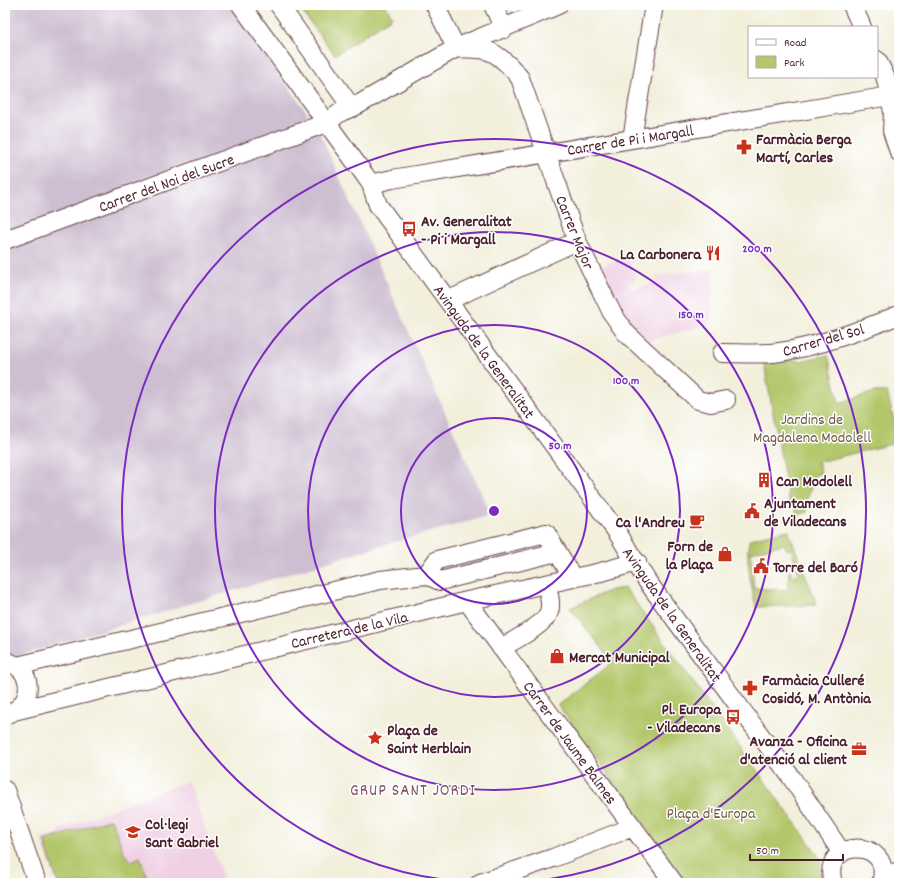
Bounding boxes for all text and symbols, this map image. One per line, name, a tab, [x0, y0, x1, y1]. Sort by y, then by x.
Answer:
legend	[748, 26, 878, 78]
text: Road	[784, 35, 806, 52]
text: Park	[784, 55, 805, 72]
street label: Carrer de Pi i Margall	[566, 120, 695, 163]
place label: Farmàcia Berga Martí, Carles	[756, 129, 853, 170]
pharmacy icon: Farmàcia Berga Martí, Carles	[735, 138, 753, 156]
street label: Carrer del Noi del Sucre	[96, 149, 238, 220]
street label: Carrer Major	[548, 192, 599, 273]
place label: Av. Generalitat - Pi i Margall	[421, 211, 512, 252]
bus stop icon: Av. Generalitat - Pi i Margall	[400, 220, 418, 238]
text: 200 m	[742, 241, 772, 258]
place label: La Carbonera	[620, 244, 702, 267]
restaurant icon: La Carbonera	[704, 244, 722, 262]
street label: Avinguda de la Generalitat	[426, 281, 540, 424]
text: 150 m	[678, 307, 704, 324]
street label: Carrer del Sol	[780, 319, 867, 364]
text: 100 m	[613, 373, 639, 390]
park label: Jardins de Magdalena Modolell	[753, 409, 871, 450]
text: 50 m	[548, 438, 572, 455]
building icon: Can Modolell	[755, 471, 773, 489]
place label: Can Modolell	[776, 471, 852, 494]
place label: Ajuntament de Viladecans	[764, 493, 847, 534]
public building icon: Ajuntament de Viladecans	[743, 502, 761, 520]
centre of rings	[487, 504, 501, 518]
place label: Ca l'Andreu	[615, 512, 685, 535]
cafe icon: Ca l'Andreu	[688, 512, 706, 530]
place label: Forn de la Plaça	[666, 536, 714, 577]
street label: Avinguda de la Generalitat	[615, 543, 726, 688]
shop icon: Forn de la Plaça	[716, 545, 734, 563]
public building icon: Torre del Baró	[752, 557, 770, 575]
place label: Torre del Baró	[773, 557, 858, 580]
street label: Carretera de la Vila	[289, 607, 411, 656]
shop icon: Mercat Municipal	[548, 647, 566, 665]
place label: Mercat Municipal	[569, 647, 670, 670]
place label: Farmàcia Culleré Cosidó, M. Antònia	[762, 670, 872, 711]
street label: Carrer de Jaume Balmes	[516, 677, 622, 810]
pharmacy icon: Farmàcia Culleré Cosidó, M. Antònia	[741, 679, 759, 697]
place label: Pl. Europa - Viladecans	[647, 699, 722, 740]
bus stop icon: Pl. Europa - Viladecans	[724, 708, 742, 726]
place label: Plaça de Saint Herblain	[387, 720, 471, 761]
place icon: Plaça de Saint Herblain	[366, 729, 384, 747]
place label: Avanza - Oficina d'atenció al client	[740, 731, 848, 772]
office icon: Avanza - Oficina d'atenció al client	[850, 740, 868, 758]
district label: GRUP SANT JORDI	[350, 780, 476, 804]
park label: Plaça d'Europa	[667, 803, 756, 826]
place label: Col·legi Sant Gabriel	[145, 814, 219, 855]
school or university icon: Col·legi Sant Gabriel	[124, 823, 142, 841]
scale bar	[750, 836, 843, 862]
text: 50 m	[756, 843, 779, 860]

